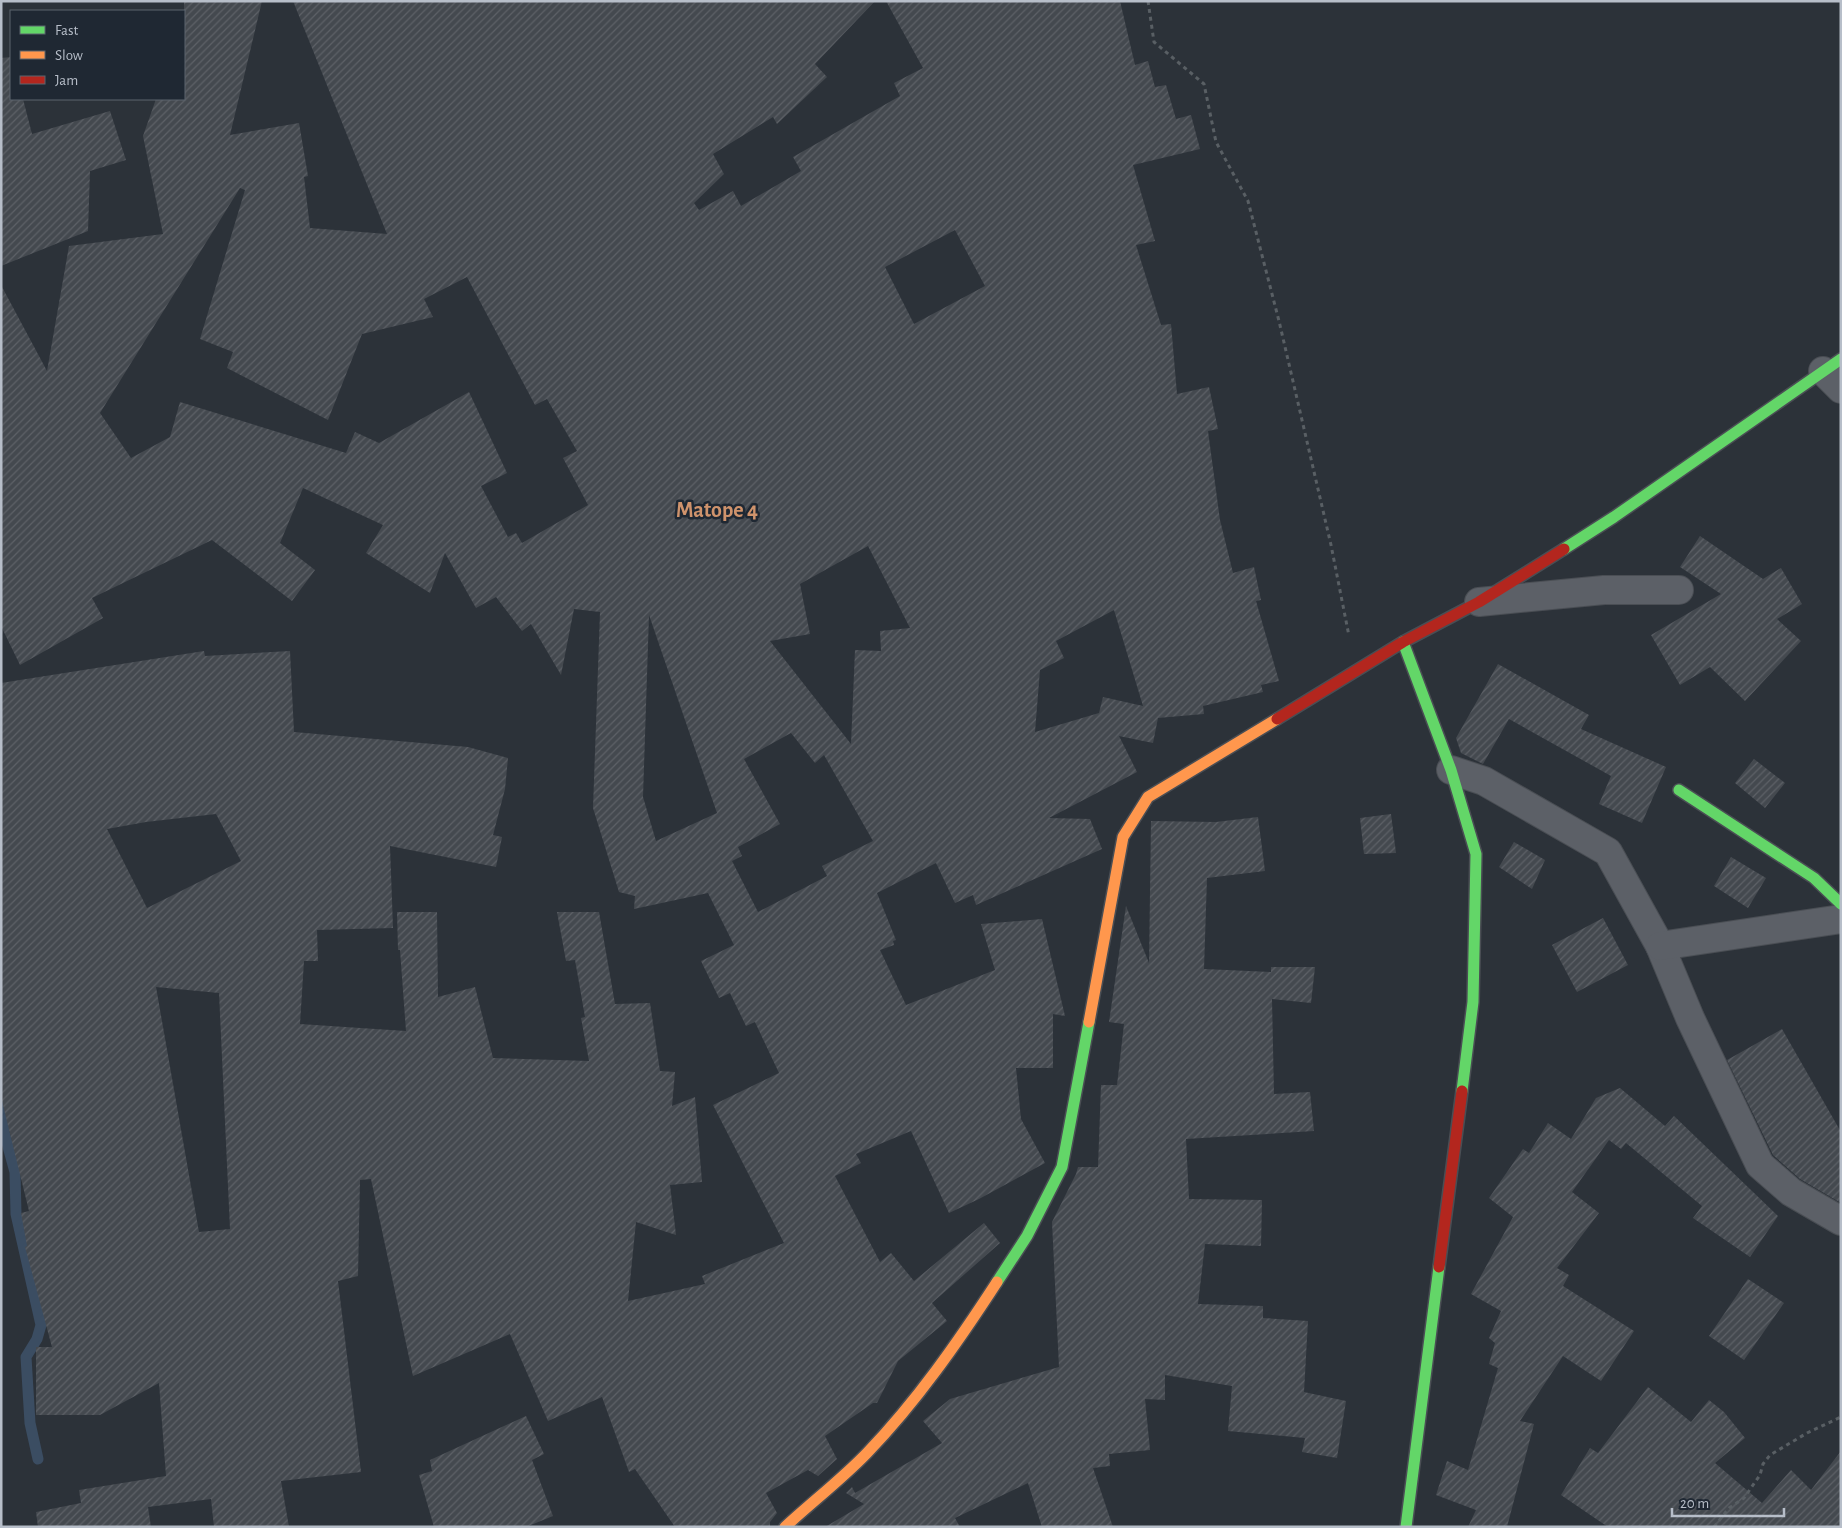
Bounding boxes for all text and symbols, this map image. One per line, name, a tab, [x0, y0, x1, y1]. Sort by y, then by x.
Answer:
legend	[10, 10, 185, 100]
text: Fast	[55, 23, 79, 38]
text: Slow	[55, 48, 83, 63]
text: Jam	[55, 73, 78, 88]
district label: Matope 4	[676, 499, 758, 521]
scale bar	[1672, 1486, 1784, 1518]
text: 20 m	[1680, 1496, 1709, 1511]

